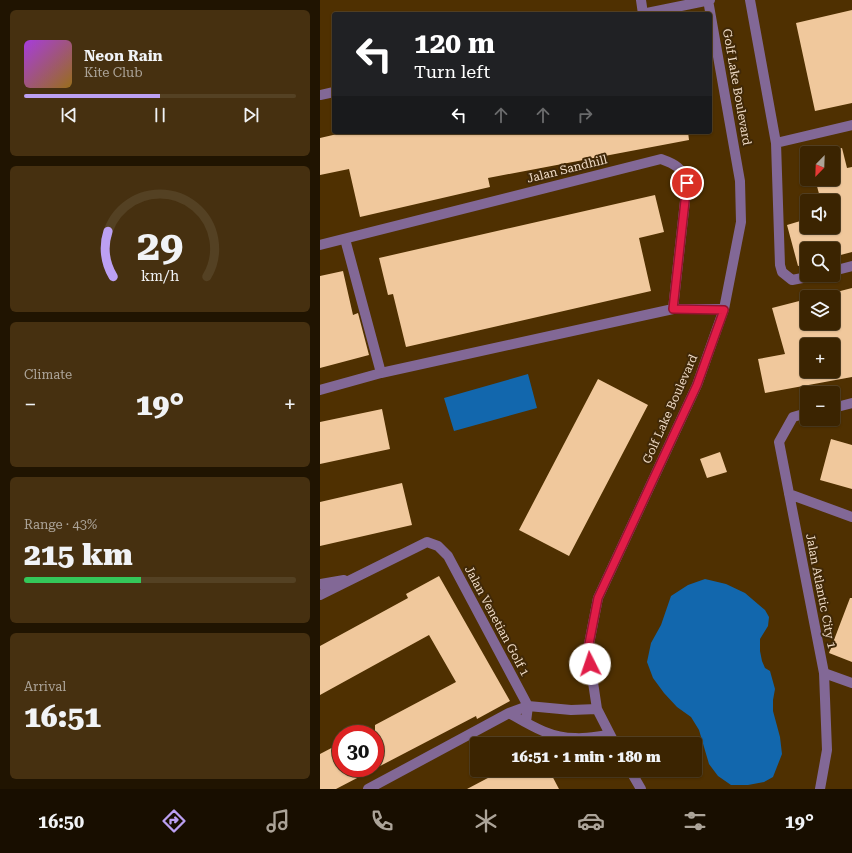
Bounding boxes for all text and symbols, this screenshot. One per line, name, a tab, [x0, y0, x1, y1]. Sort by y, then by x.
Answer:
text: 120 m	[414, 27, 495, 60]
icon: left	[348, 28, 400, 80]
street label: Golf Lake Boulevard	[720, 28, 754, 147]
text: Neon Rain	[84, 47, 163, 65]
text: Turn left	[414, 61, 490, 82]
text: Kite Club	[84, 65, 143, 80]
icon: previous	[58, 104, 80, 126]
icon: pause	[149, 104, 171, 126]
icon: next	[240, 104, 262, 126]
icon: left	[448, 104, 470, 126]
icon: ahead	[490, 104, 512, 126]
icon: ahead	[532, 104, 554, 126]
icon: right	[574, 104, 596, 126]
north arrow	[800, 146, 840, 186]
map controls	[800, 146, 840, 426]
street label: Jalan Sandhill	[525, 152, 609, 186]
pin	[670, 166, 704, 200]
icon: arrive	[676, 172, 698, 194]
button: sound	[800, 194, 840, 234]
text: 29	[137, 220, 183, 269]
button: search	[800, 242, 840, 282]
text: km/h	[141, 267, 179, 283]
button: layers	[800, 290, 840, 330]
button: +	[800, 338, 840, 378]
street label: Golf Lake Boulevard	[640, 352, 701, 466]
text: Climate	[24, 367, 72, 382]
button: −	[800, 386, 840, 426]
text: 19°	[136, 387, 184, 422]
text: −	[24, 392, 36, 417]
text: +	[284, 392, 296, 417]
text: Range · 43%	[24, 517, 97, 532]
street label: Jalan Atlantic City 1	[803, 532, 839, 650]
text: 215 km	[24, 537, 133, 572]
street label: Jalan Venetian Golf 1	[462, 563, 532, 679]
position arrow	[569, 643, 611, 685]
text: Arrival	[24, 679, 66, 694]
text: 16:51	[24, 699, 101, 734]
speed limit sign: 30	[332, 725, 384, 777]
text: 16:51 · 1 min · 180 m	[511, 748, 661, 766]
icon: directions	[160, 807, 188, 835]
icon: music	[264, 807, 292, 835]
icon: phone	[368, 807, 396, 835]
icon: climate	[472, 807, 500, 835]
icon: car	[577, 807, 605, 835]
icon: filters	[681, 807, 709, 835]
text: 16:50	[38, 811, 84, 832]
text: 19°	[785, 811, 814, 832]

